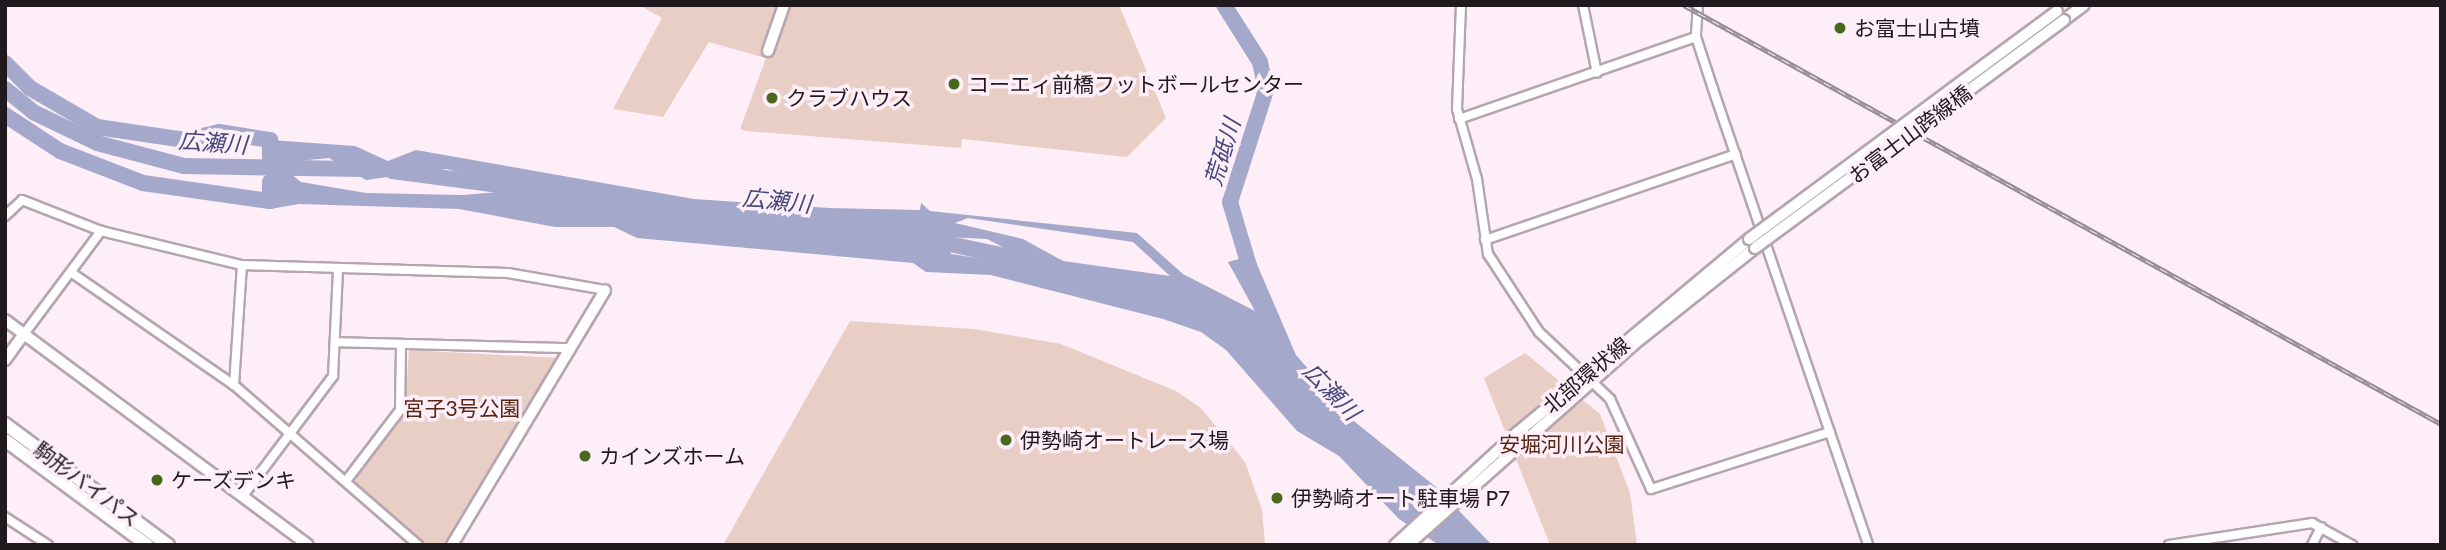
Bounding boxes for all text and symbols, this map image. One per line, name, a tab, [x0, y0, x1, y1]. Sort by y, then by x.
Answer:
place label: お富士山古墳	[1854, 15, 1980, 41]
marker: お富士山古墳	[1832, 20, 1848, 36]
place label: コーエィ前橋フットボールセンター	[968, 71, 1304, 97]
marker: コーエィ前橋フットボールセンター	[946, 76, 962, 92]
street label: お富士山跨線橋	[1844, 80, 1976, 188]
place label: クラブハウス	[786, 85, 912, 111]
marker: クラブハウス	[764, 90, 780, 106]
water label: 荒砥川	[1199, 115, 1245, 189]
water label: 広瀬川	[178, 126, 248, 158]
water label: 広瀬川	[741, 183, 813, 217]
street label: 北部環状線	[1538, 332, 1634, 418]
water label: 広瀬川	[1298, 357, 1366, 425]
park label: 宮子3号公園	[403, 395, 521, 421]
place label: 伊勢崎オートレース場	[1020, 427, 1230, 453]
park label: 安堀河川公園	[1499, 431, 1625, 457]
marker: 伊勢崎オートレース場	[998, 432, 1014, 448]
street label: 駒形バイパス	[29, 436, 145, 532]
place label: カインズホーム	[599, 443, 746, 469]
marker: カインズホーム	[577, 448, 593, 464]
place label: ケーズデンキ	[171, 467, 297, 493]
marker: ケーズデンキ	[149, 472, 165, 488]
place label: 伊勢崎オート駐車場 P7	[1291, 485, 1510, 511]
marker: 伊勢崎オート駐車場 P7	[1269, 490, 1285, 506]

